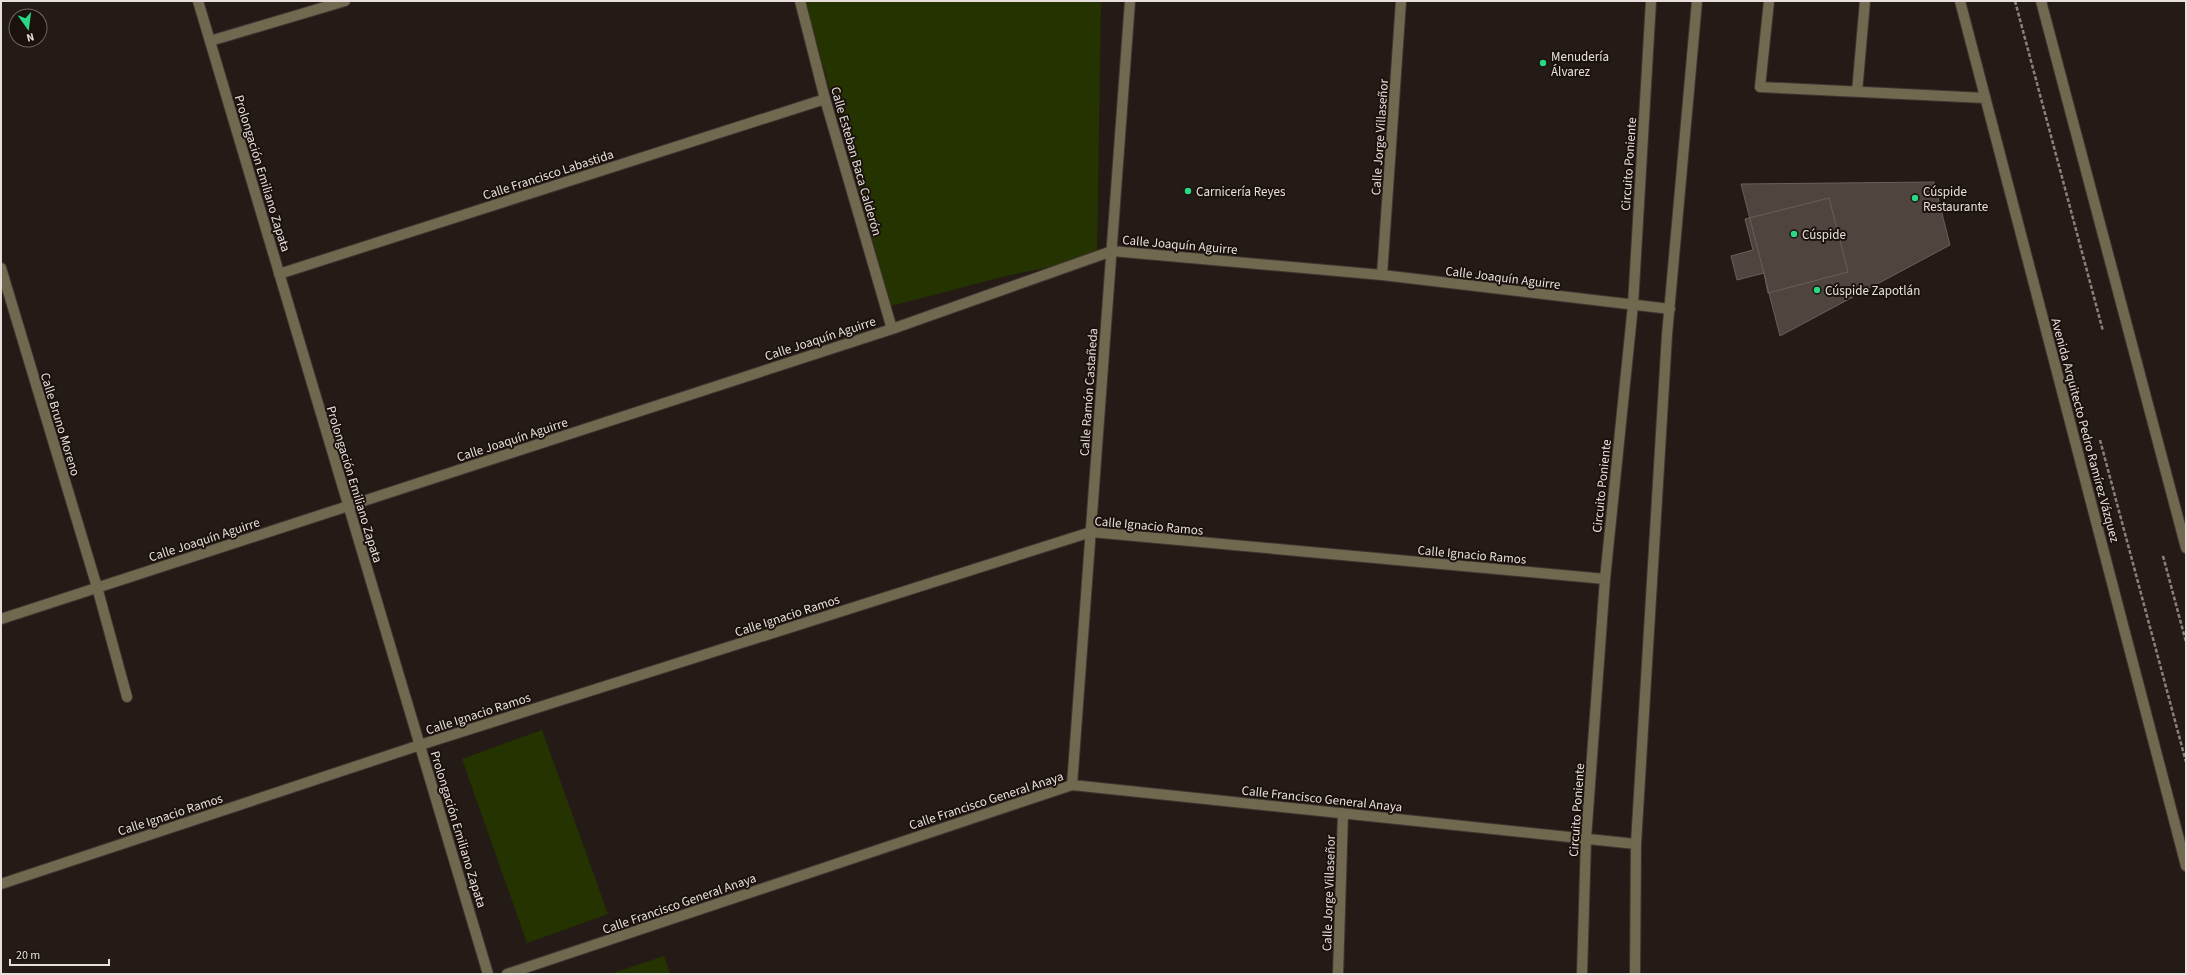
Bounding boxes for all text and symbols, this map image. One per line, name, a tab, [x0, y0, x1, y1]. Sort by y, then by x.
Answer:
north arrow	[8, 8, 48, 48]
text: N	[25, 29, 36, 45]
place label: Menudería Álvarez	[1551, 48, 1609, 81]
marker: Menudería Álvarez	[1538, 58, 1548, 68]
street label: Calle Jorge Villaseñor	[1367, 78, 1393, 196]
street label: Calle Esteban Baca Calderón	[826, 85, 886, 238]
street label: Prolongación Emiliano Zapata	[230, 93, 294, 254]
street label: Circuito Poniente	[1617, 117, 1641, 211]
street label: Calle Francisco Labastida	[481, 145, 616, 205]
place label: Carnicería Reyes	[1196, 183, 1286, 201]
place label: Cúspide Restaurante	[1923, 183, 1988, 216]
marker: Carnicería Reyes	[1183, 186, 1193, 196]
marker: Cúspide Restaurante	[1910, 193, 1920, 203]
place label: Cúspide	[1802, 226, 1846, 244]
marker: Cúspide	[1789, 229, 1799, 239]
street label: Calle Joaquín Aguirre	[1121, 231, 1238, 259]
street label: Calle Joaquín Aguirre	[1444, 262, 1561, 294]
place label: Cúspide Zapotlán	[1825, 282, 1920, 300]
marker: Cúspide Zapotlán	[1812, 285, 1822, 295]
street label: Calle Joaquín Aguirre	[763, 313, 878, 365]
street label: Avenida Arquitecto Pedro Ramírez Vázquez	[2046, 316, 2124, 545]
street label: Calle Ramón Castañeda	[1076, 327, 1102, 457]
street label: Calle Bruno Moreno	[36, 370, 84, 478]
street label: Prolongación Emiliano Zapata	[322, 404, 386, 565]
street label: Calle Joaquín Aguirre	[455, 414, 570, 466]
street label: Circuito Poniente	[1588, 439, 1616, 534]
street label: Calle Ignacio Ramos	[1094, 512, 1205, 540]
street label: Calle Joaquín Aguirre	[147, 514, 262, 566]
street label: Calle Ignacio Ramos	[1417, 541, 1528, 569]
street label: Calle Ignacio Ramos	[733, 590, 843, 641]
street label: Calle Ignacio Ramos	[424, 688, 534, 739]
street label: Prolongación Emiliano Zapata	[426, 749, 490, 910]
street label: Circuito Poniente	[1565, 763, 1589, 857]
street label: Calle Francisco General Anaya	[907, 767, 1066, 834]
street label: Calle Francisco General Anaya	[1241, 782, 1403, 816]
street label: Calle Ignacio Ramos	[116, 789, 226, 840]
street label: Calle Jorge Villaseñor	[1318, 834, 1340, 952]
street label: Calle Francisco General Anaya	[600, 869, 759, 939]
scale bar	[10, 941, 109, 967]
text: 20 m	[16, 947, 40, 964]

